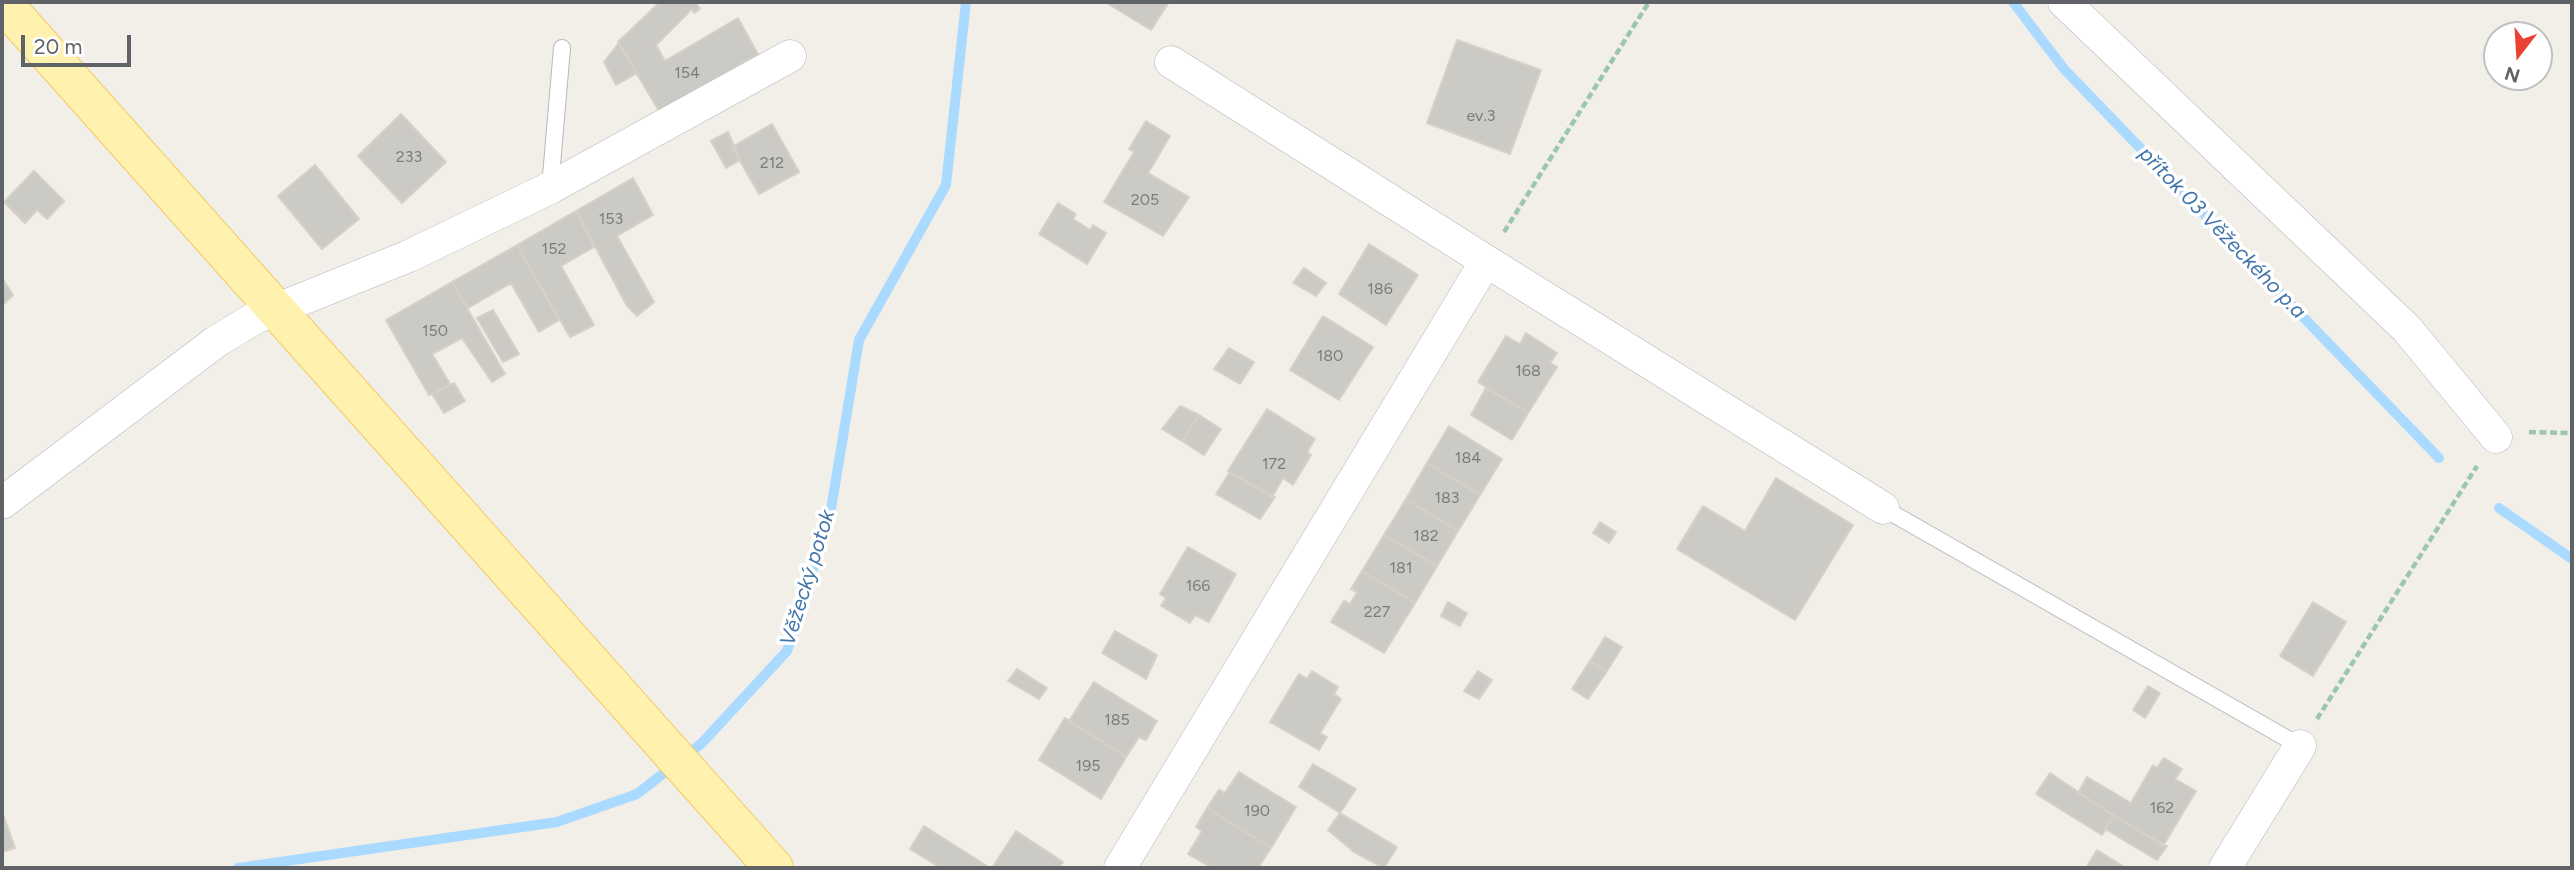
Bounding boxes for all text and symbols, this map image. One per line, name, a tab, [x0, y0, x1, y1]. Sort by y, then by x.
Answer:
scale bar	[24, 21, 135, 65]
north arrow	[2483, 21, 2553, 91]
text: 20 m	[34, 34, 82, 59]
text: N	[2502, 62, 2523, 88]
house number: 154	[674, 63, 700, 83]
house number: ev.3	[1467, 106, 1495, 126]
water label: přítok 03 Věžeckého p.a	[2133, 142, 2311, 324]
house number: 233	[396, 147, 422, 167]
house number: 212	[760, 153, 784, 173]
house number: 205	[1131, 190, 1159, 210]
house number: 153	[599, 209, 623, 229]
house number: 152	[542, 239, 566, 259]
house number: 186	[1367, 279, 1393, 299]
house number: 150	[422, 321, 448, 341]
house number: 180	[1317, 346, 1343, 366]
house number: 168	[1515, 361, 1541, 381]
house number: 184	[1455, 448, 1481, 468]
house number: 172	[1262, 454, 1286, 474]
house number: 183	[1434, 488, 1460, 508]
water label: Věžecký potok	[775, 507, 841, 649]
house number: 182	[1413, 526, 1439, 546]
house number: 181	[1389, 558, 1413, 578]
house number: 166	[1186, 576, 1210, 596]
house number: 227	[1364, 602, 1390, 622]
house number: 185	[1104, 710, 1130, 730]
house number: 195	[1076, 756, 1100, 776]
house number: 162	[2150, 798, 2174, 818]
house number: 190	[1244, 801, 1270, 821]

